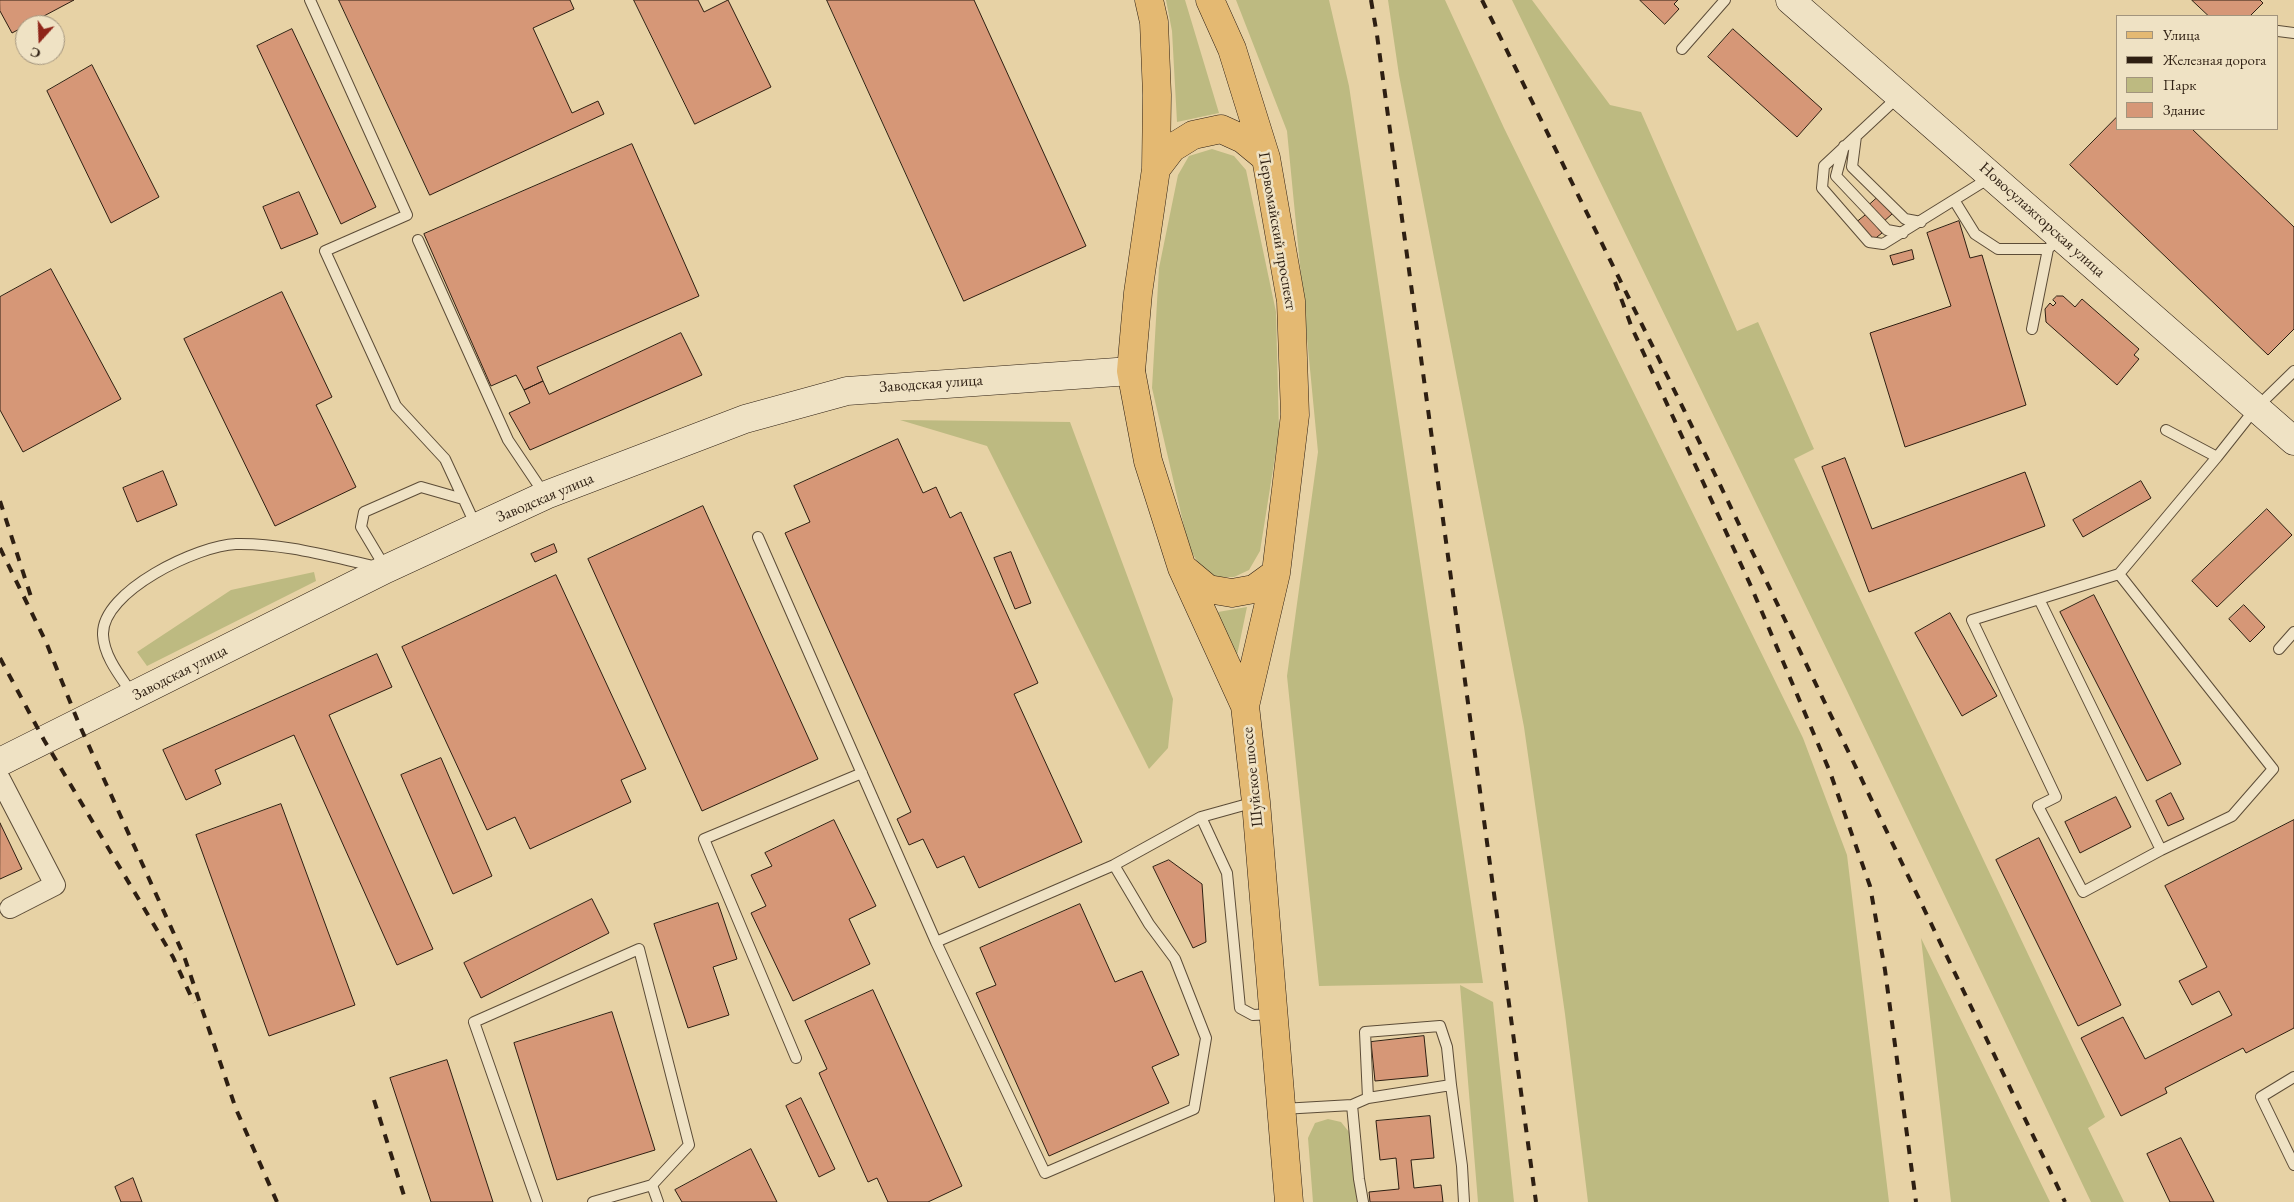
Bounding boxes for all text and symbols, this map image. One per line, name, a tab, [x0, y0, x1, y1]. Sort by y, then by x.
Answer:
north arrow	[15, 15, 65, 65]
legend	[2116, 15, 2279, 130]
text: Улица	[2163, 25, 2200, 44]
text: С	[27, 43, 43, 63]
text: Железная дорога	[2163, 50, 2266, 69]
text: Парк	[2163, 75, 2196, 94]
text: Здание	[2163, 100, 2205, 119]
street label: Первомайский проспект	[1254, 150, 1300, 312]
street label: Новосулажгорская улица	[1975, 158, 2109, 282]
street label: Заводская улица	[879, 371, 983, 397]
street label: Заводская улица	[493, 469, 597, 527]
street label: Заводская улица	[129, 641, 231, 705]
street label: Шуйское шоссе	[1238, 726, 1268, 828]

